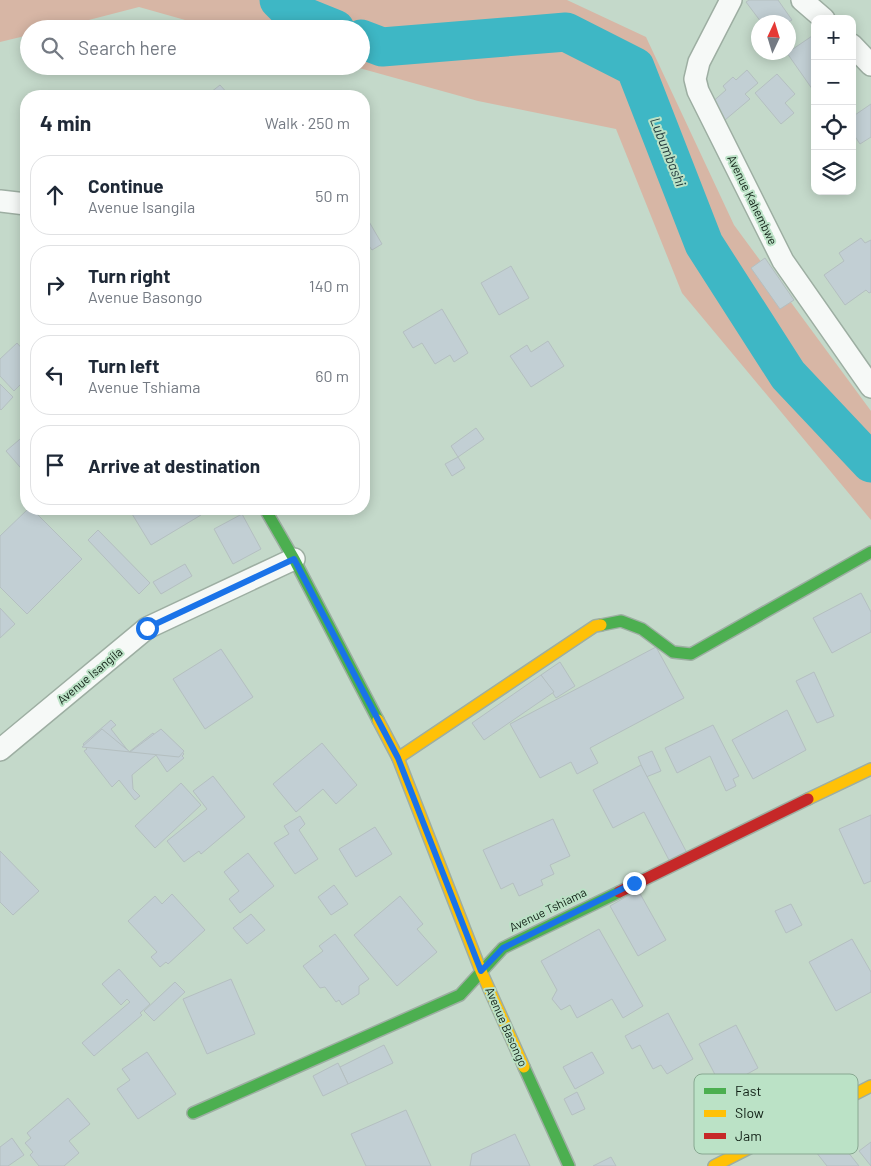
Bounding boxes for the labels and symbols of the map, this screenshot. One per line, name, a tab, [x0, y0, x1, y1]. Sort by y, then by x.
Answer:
north arrow	[751, 15, 796, 60]
water label: Lubumbashi	[647, 115, 690, 189]
street label: Avenue Kahembwe	[725, 152, 781, 247]
route start	[136, 617, 159, 640]
street label: Avenue Isangila	[54, 644, 125, 706]
route end	[623, 872, 646, 895]
street label: Avenue Tshiama	[507, 884, 588, 934]
street label: Avenue Basongo	[483, 985, 531, 1069]
legend	[694, 1074, 858, 1154]
text: Fast	[735, 1082, 761, 1099]
text: Slow	[735, 1104, 764, 1121]
text: Jam	[735, 1127, 762, 1144]

